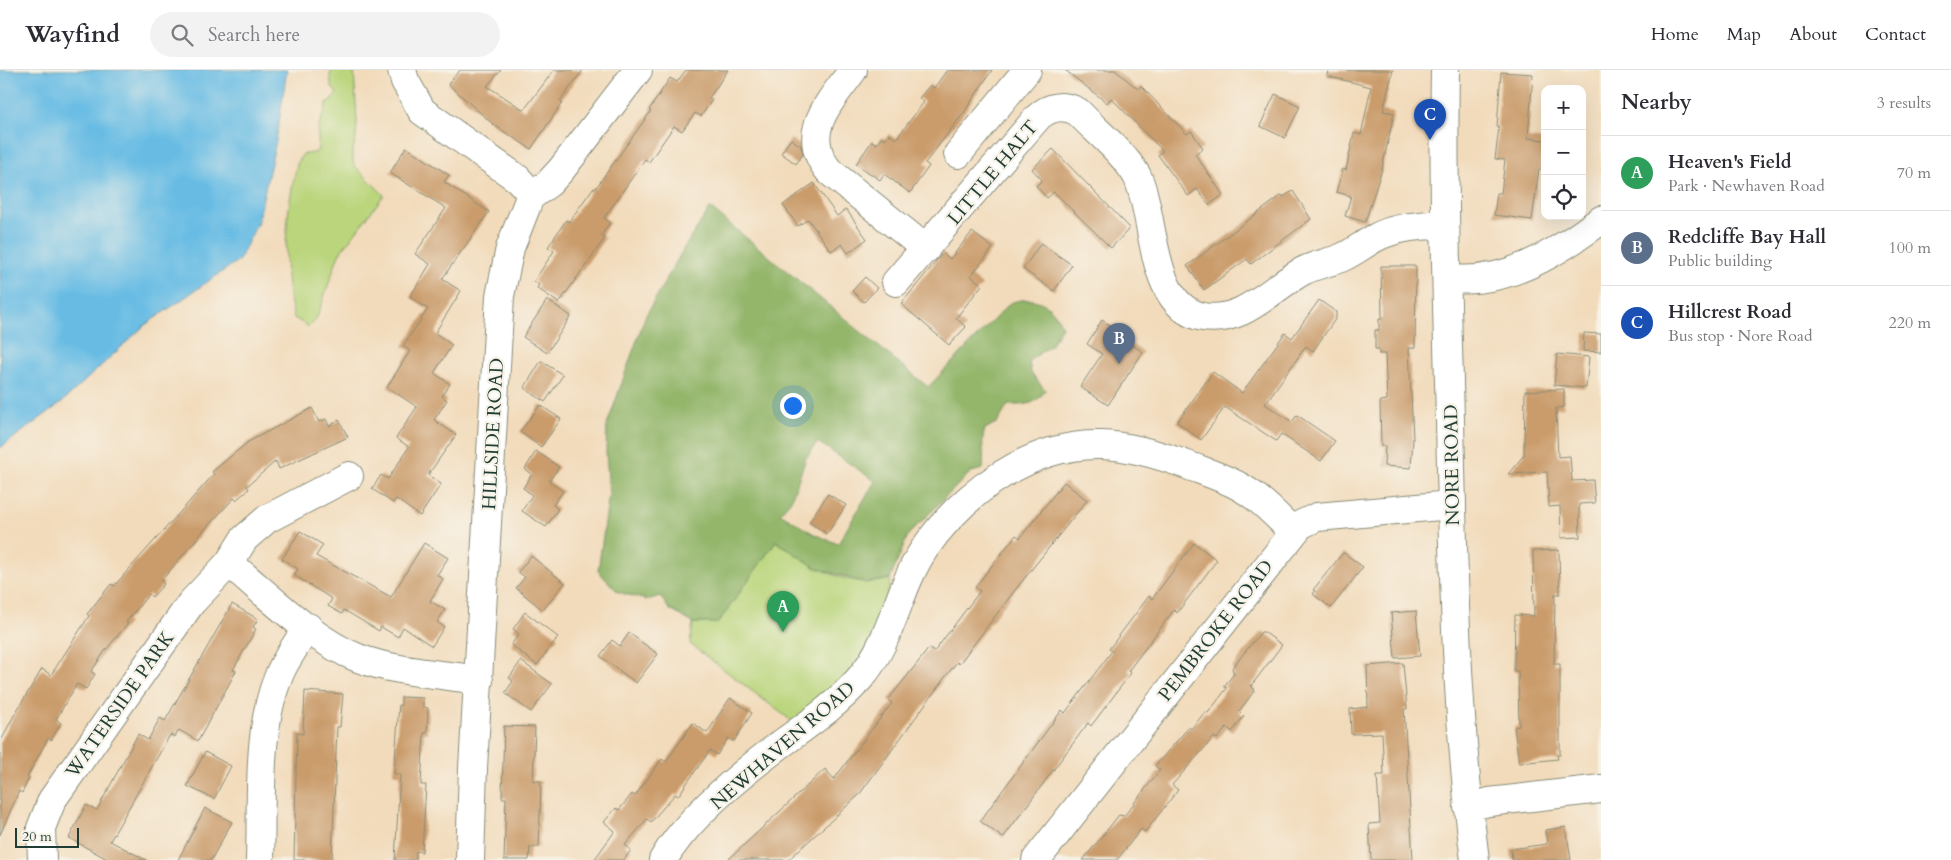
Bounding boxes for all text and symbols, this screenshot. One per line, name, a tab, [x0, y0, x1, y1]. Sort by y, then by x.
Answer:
search box	[150, 12, 500, 57]
text: Wayfind	[25, 18, 120, 51]
icon: search	[168, 21, 196, 49]
text: Search here	[208, 22, 300, 48]
text: Home	[1651, 22, 1699, 47]
text: Map	[1727, 22, 1761, 47]
text: About	[1789, 22, 1837, 47]
text: Contact	[1865, 22, 1926, 47]
map controls	[1541, 85, 1586, 220]
button: +	[1541, 85, 1586, 130]
text: Nearby	[1621, 88, 1692, 117]
text: 3 results	[1877, 92, 1931, 114]
pin: C	[1414, 99, 1446, 140]
street label: LITTLE HALT	[941, 115, 1044, 230]
button: −	[1541, 130, 1586, 175]
text: Heaven's Field	[1668, 149, 1792, 175]
text: A	[1631, 162, 1643, 184]
text: 70 m	[1897, 162, 1931, 184]
button: locate	[1541, 175, 1586, 220]
text: Park · Newhaven Road	[1668, 175, 1825, 197]
text: Redcliffe Bay Hall	[1668, 224, 1826, 250]
text: B	[1631, 237, 1643, 259]
text: 100 m	[1889, 237, 1931, 259]
text: Public building	[1668, 250, 1772, 272]
text: Hillcrest Road	[1668, 299, 1792, 325]
text: C	[1631, 312, 1643, 334]
text: 220 m	[1889, 312, 1931, 334]
pin: B	[1103, 323, 1135, 364]
text: Bus stop · Nore Road	[1668, 325, 1812, 347]
street label: HILLSIDE ROAD	[476, 357, 510, 511]
your location	[780, 393, 806, 419]
street label: NORE ROAD	[1438, 404, 1466, 526]
street label: PEMBROKE ROAD	[1152, 554, 1279, 707]
pin: A	[767, 591, 799, 632]
street label: WATERSIDE PARK	[59, 625, 181, 784]
street label: NEWHAVEN ROAD	[705, 676, 861, 816]
scale bar	[15, 825, 79, 848]
text: 20 m	[22, 827, 52, 846]

